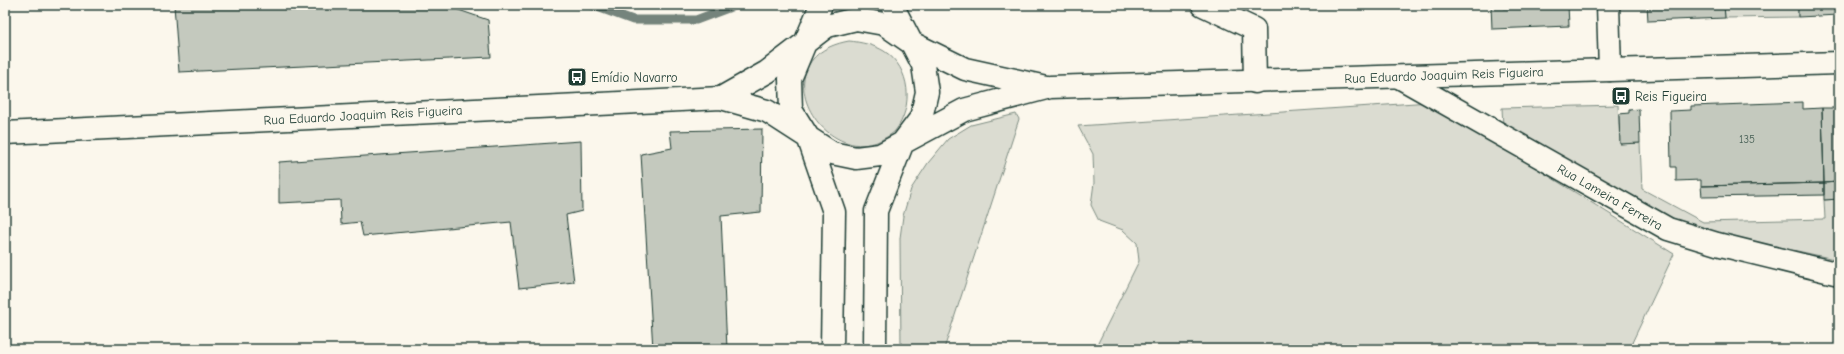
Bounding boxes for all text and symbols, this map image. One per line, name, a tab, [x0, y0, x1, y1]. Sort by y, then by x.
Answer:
street label: Rua Eduardo Joaquim Reis Figueira	[1344, 64, 1544, 86]
bus stop icon: Emídio Navarro	[566, 66, 588, 88]
place label: Emídio Navarro	[591, 70, 678, 85]
bus stop icon: Reis Figueira	[1610, 85, 1632, 107]
place label: Reis Figueira	[1635, 89, 1707, 104]
street label: Rua Eduardo Joaquim Reis Figueira	[263, 102, 463, 128]
house number: 135	[1739, 133, 1755, 146]
street label: Rua Lameira Ferreira	[1555, 161, 1665, 233]

